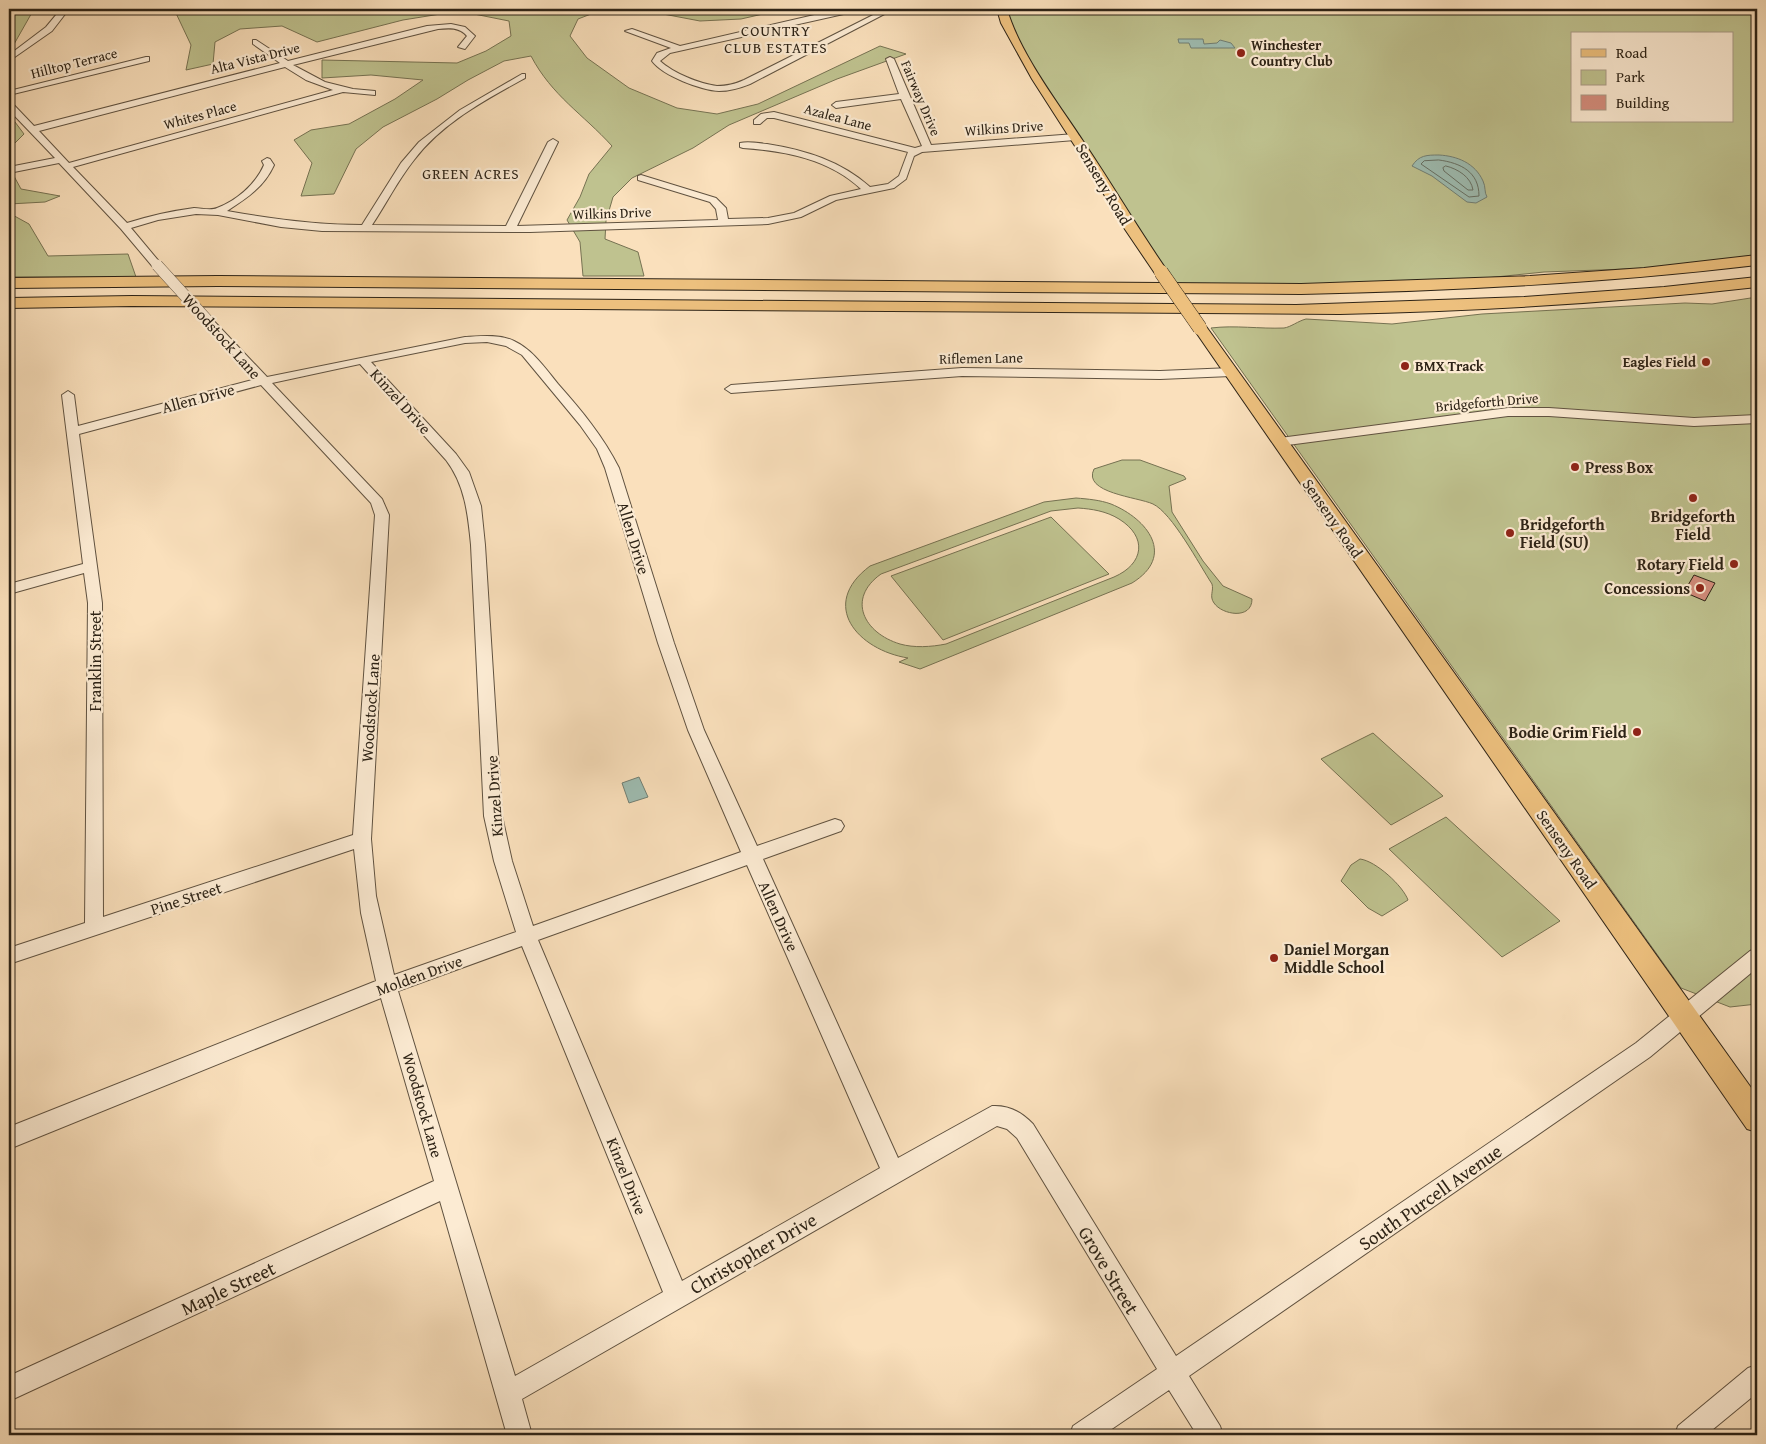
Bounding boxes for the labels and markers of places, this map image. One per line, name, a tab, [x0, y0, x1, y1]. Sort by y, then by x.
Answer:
place label: Winchester Country Club	[1251, 35, 1333, 71]
marker: Winchester Country Club	[1235, 47, 1247, 59]
place label: Eagles Field	[1623, 352, 1696, 372]
place label: BMX Track	[1415, 356, 1485, 376]
marker: Eagles Field	[1700, 356, 1712, 368]
marker: BMX Track	[1399, 360, 1411, 372]
place label: Press Box	[1585, 455, 1654, 479]
marker: Press Box	[1569, 461, 1581, 473]
marker: Bridgeforth Field	[1687, 492, 1699, 504]
place label: Bridgeforth Field	[1651, 504, 1736, 546]
place label: Bridgeforth Field (SU)	[1520, 512, 1605, 554]
marker: Bridgeforth Field (SU)	[1504, 527, 1516, 539]
place label: Rotary Field	[1637, 552, 1725, 576]
marker: Rotary Field	[1728, 558, 1740, 570]
place label: Concessions	[1604, 576, 1690, 600]
marker: Concessions	[1694, 582, 1706, 594]
place label: Bodie Grim Field	[1509, 720, 1628, 744]
marker: Bodie Grim Field	[1631, 726, 1643, 738]
place label: Daniel Morgan Middle School	[1284, 937, 1390, 979]
marker: Daniel Morgan Middle School	[1268, 952, 1280, 964]

